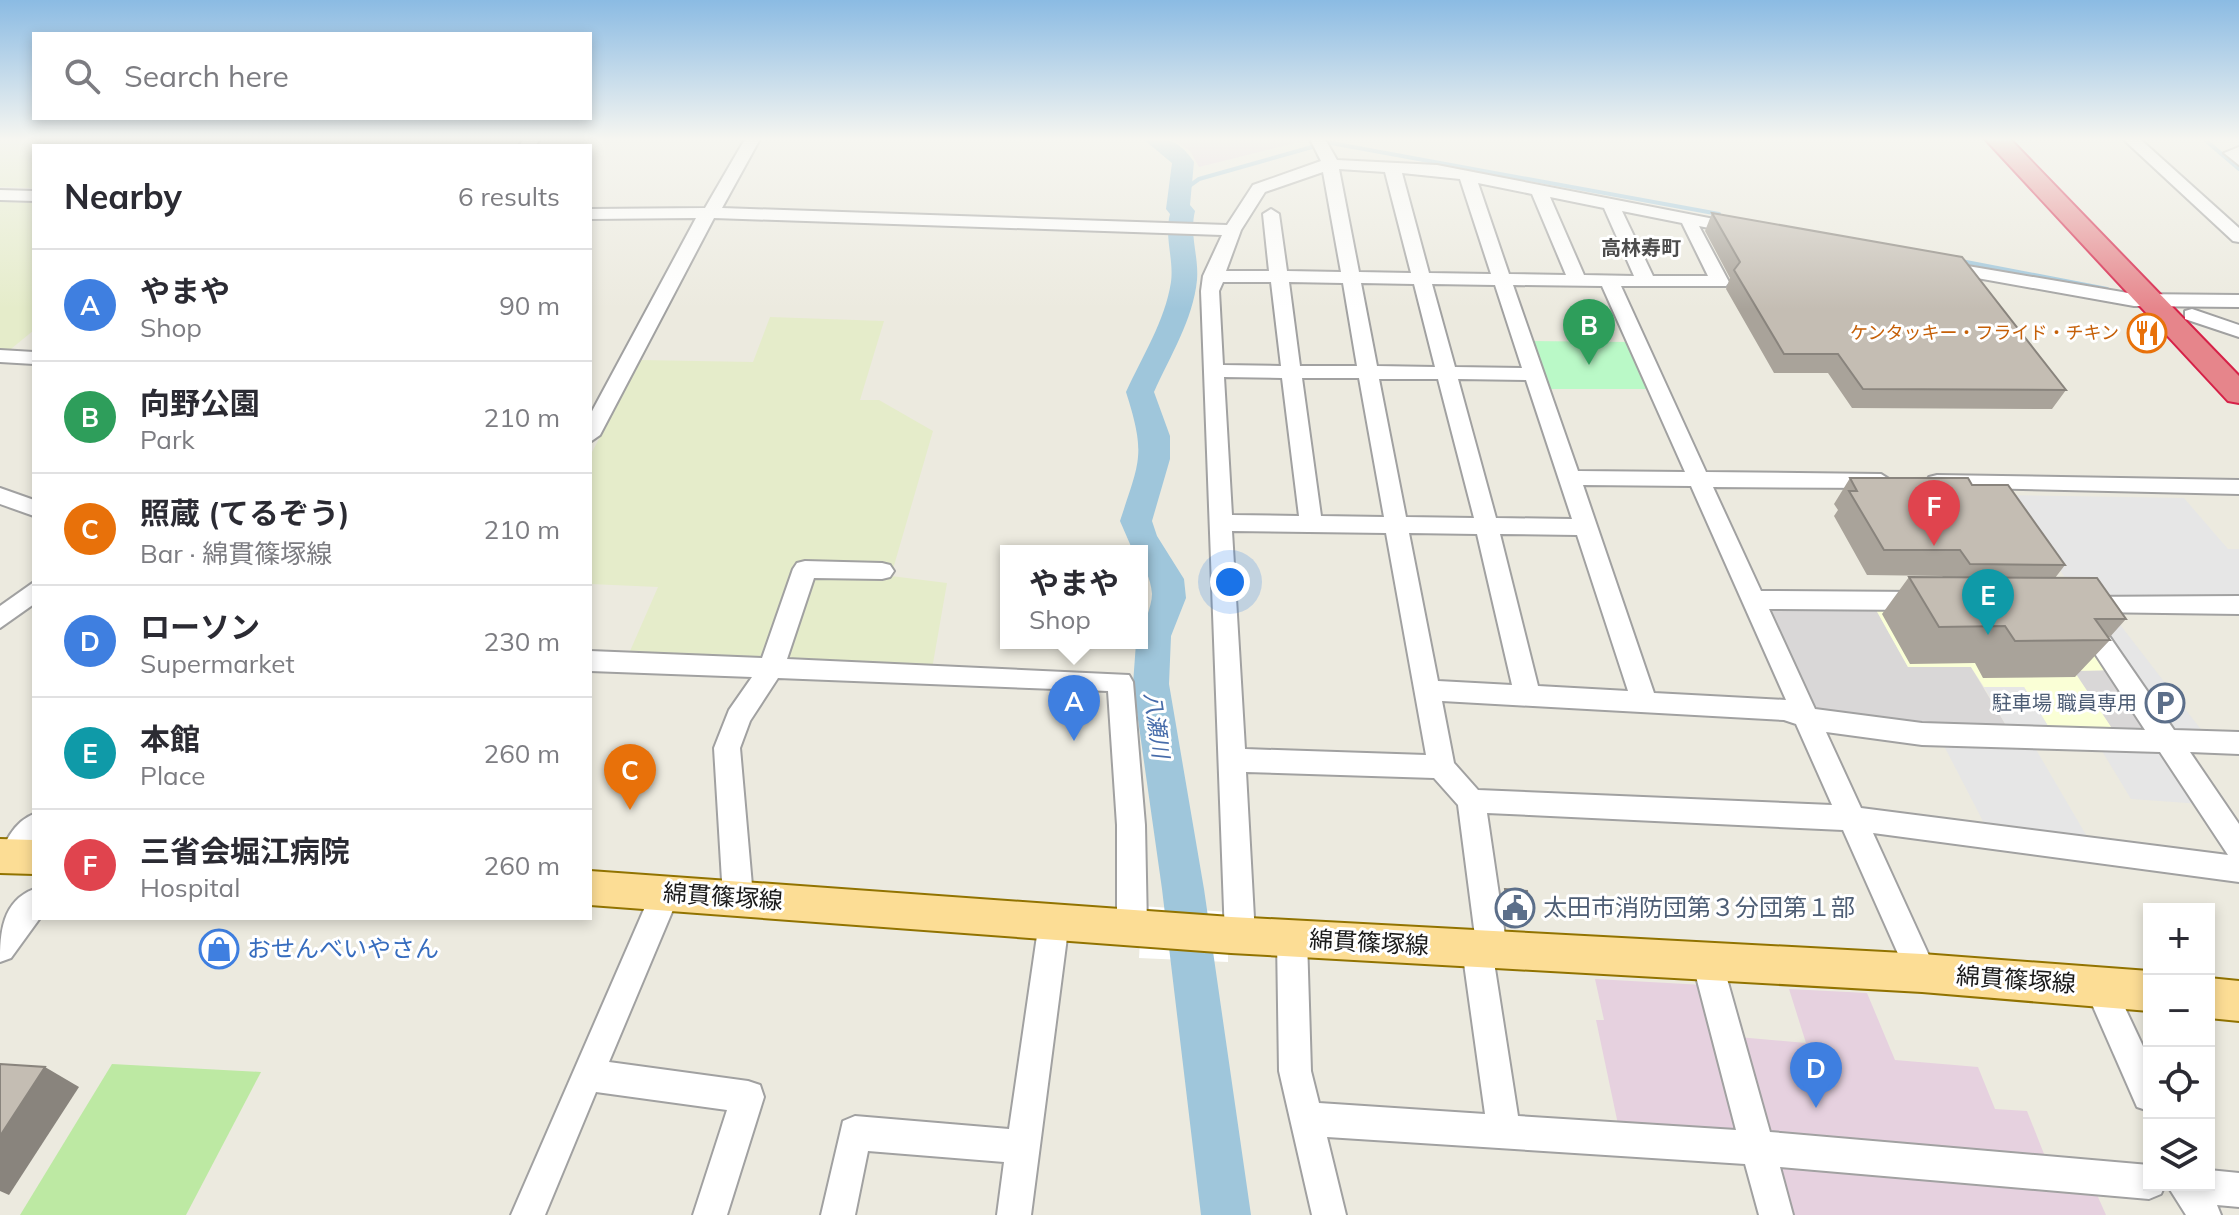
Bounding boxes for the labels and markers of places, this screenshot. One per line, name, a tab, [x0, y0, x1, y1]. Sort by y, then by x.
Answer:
pin: B	[1563, 299, 1615, 365]
restaurant icon: ケンタッキー・フライド・チキン	[2126, 312, 2168, 354]
place label: ケンタッキー・フライド・チキン	[1850, 321, 2119, 344]
pin: F	[1908, 480, 1960, 546]
pin: E	[1962, 569, 2014, 635]
pin: A	[1048, 675, 1100, 741]
parking icon: 駐車場 職員専用	[2144, 682, 2186, 724]
place label: 駐車場 職員専用	[1992, 690, 2137, 715]
pin: C	[604, 744, 656, 810]
public building icon: 太田市消防団第３分団第１部	[1494, 887, 1536, 929]
place label: 太田市消防団第３分団第１部	[1543, 892, 1855, 922]
shop icon: おせんべいやさん	[198, 928, 240, 970]
place label: おせんべいやさん	[247, 933, 439, 963]
pin: D	[1790, 1042, 1842, 1108]

